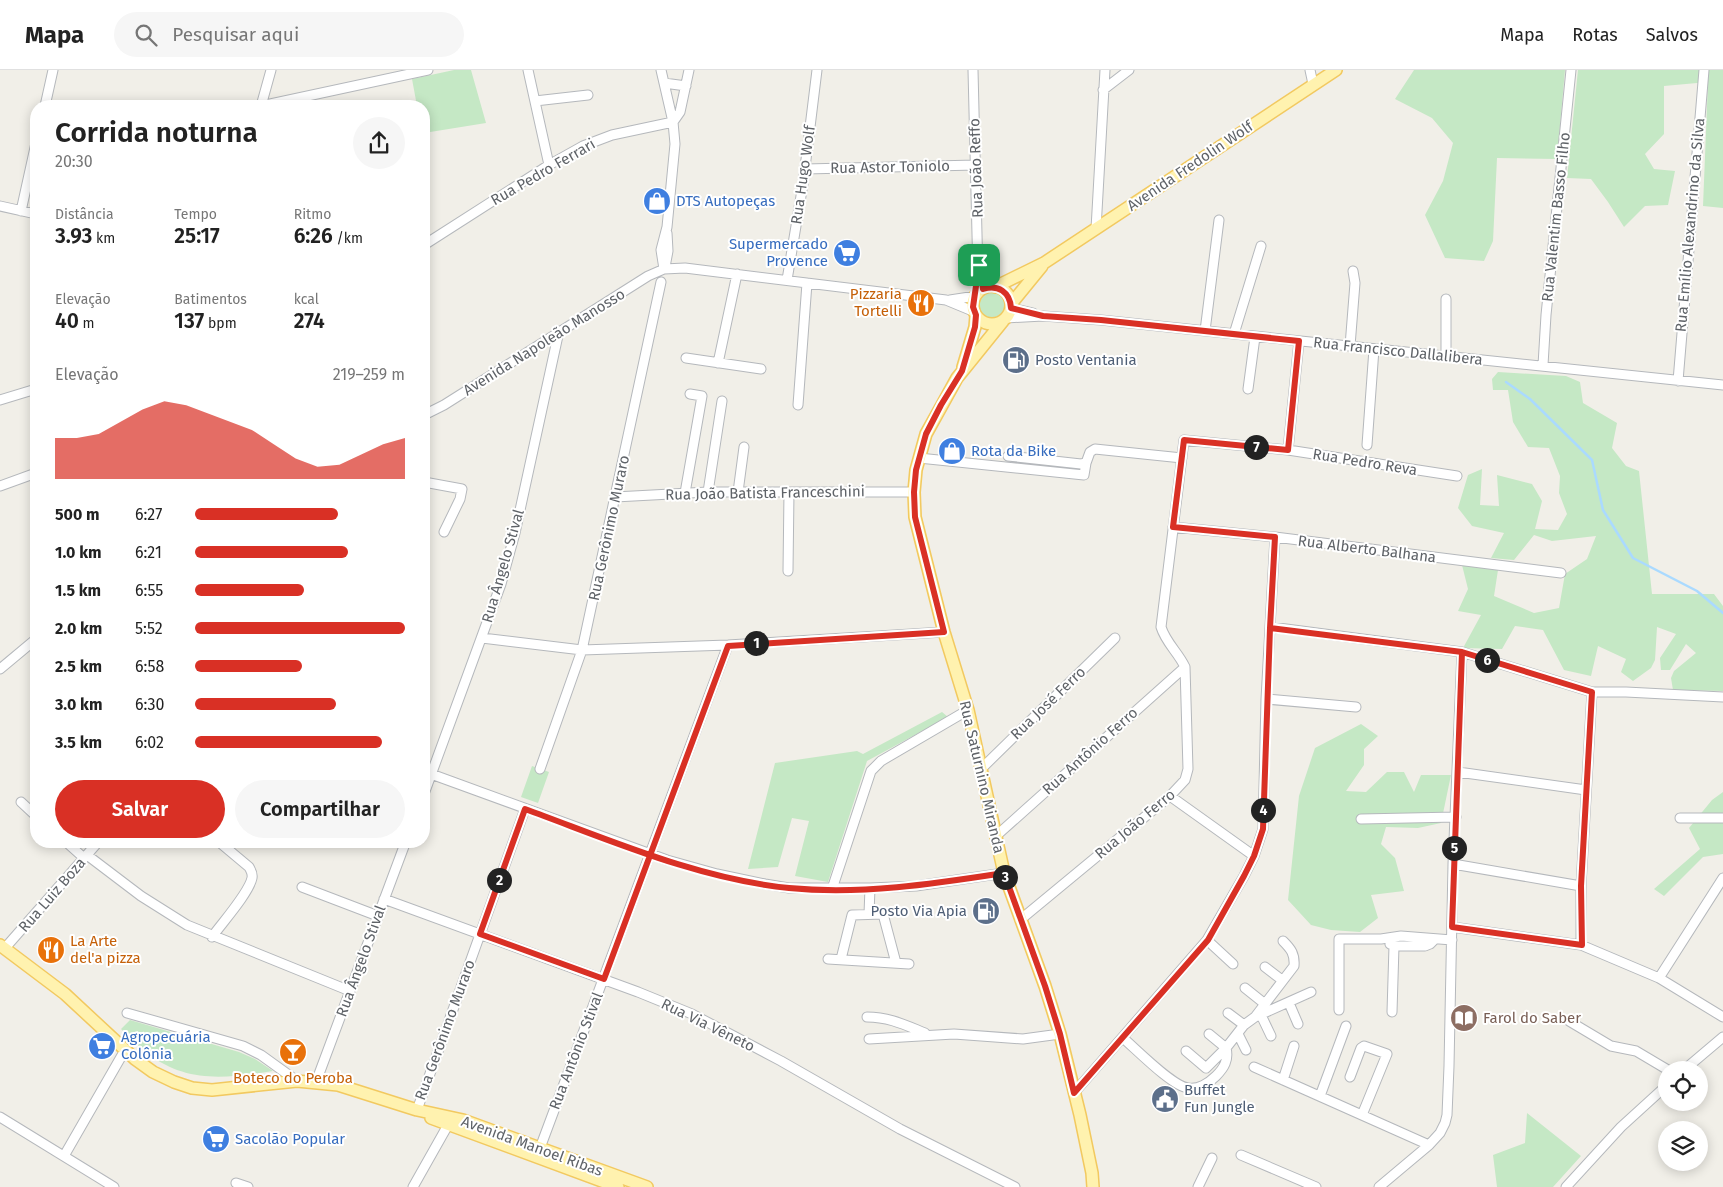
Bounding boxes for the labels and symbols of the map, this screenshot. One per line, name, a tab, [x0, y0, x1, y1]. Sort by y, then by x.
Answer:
street label: Avenida Fredolin Wolf	[1124, 117, 1257, 215]
street label: Rua Emílio Alexandrino da Silva	[1672, 117, 1708, 333]
street label: Rua João Reffo	[965, 118, 987, 218]
street label: Rua Hugo Wolf	[787, 123, 819, 226]
street label: Rua Valentim Basso Filho	[1538, 131, 1574, 303]
street label: Rua Pedro Ferrari	[488, 135, 598, 209]
street label: Rua Astor Toniolo	[830, 157, 950, 177]
shop icon: DTS Autopeças	[642, 186, 672, 216]
place label: DTS Autopeças	[676, 192, 775, 210]
place label: Supermercado Provence	[729, 235, 828, 270]
supermarket icon: Supermercado Provence	[832, 238, 862, 268]
pin	[958, 244, 1000, 286]
street label: Avenida Napoleão Manosso	[460, 285, 628, 399]
place label: Pizzaria Tortelli	[850, 285, 902, 320]
restaurant icon: Pizzaria Tortelli	[906, 288, 936, 318]
street label: Rua Francisco Dallalibera	[1312, 333, 1484, 369]
fuel station icon: Posto Ventania	[1001, 345, 1031, 375]
place label: Posto Ventania	[1035, 351, 1137, 369]
pin: 7	[1244, 434, 1268, 460]
shop icon: Rota da Bike	[937, 436, 967, 466]
place label: Rota da Bike	[971, 442, 1056, 460]
street label: Rua Pedro Reva	[1311, 445, 1419, 479]
street label: Rua Gerônimo Muraro	[585, 454, 633, 602]
street label: Rua João Batista Franceschini	[665, 482, 865, 504]
street label: Rua Ângelo Stival	[478, 506, 528, 625]
street label: Rua Alberto Balhana	[1297, 532, 1437, 566]
pin: 1	[744, 630, 768, 656]
pin: 6	[1474, 648, 1500, 672]
street label: Rua José Ferro	[1007, 663, 1089, 743]
street label: Rua Saturnino Miranda	[956, 699, 1008, 855]
street label: Rua Antônio Ferro	[1039, 704, 1141, 798]
street label: Rua João Ferro	[1091, 785, 1179, 863]
pin: 4	[1250, 798, 1276, 822]
pin: 5	[1442, 836, 1466, 860]
street label: Rua Luiz Boza	[15, 854, 89, 936]
pin: 3	[992, 864, 1018, 890]
pin: 2	[486, 868, 512, 892]
fuel station icon: Posto Via Apia	[971, 896, 1001, 926]
street label: Rua Ângelo Stival	[332, 902, 390, 1019]
place label: Posto Via Apia	[870, 902, 967, 920]
place label: La Arte del'a pizza	[70, 932, 141, 967]
restaurant icon: La Arte del'a pizza	[36, 935, 66, 965]
street label: Rua Gerônimo Muraro	[411, 957, 479, 1103]
street label: Rua Antônio Stival	[545, 989, 607, 1112]
street label: Rua Via Vêneto	[658, 995, 758, 1055]
library icon: Farol do Saber	[1449, 1003, 1479, 1033]
place label: Farol do Saber	[1483, 1009, 1581, 1027]
place label: Agropecuária Colônia	[121, 1028, 211, 1063]
supermarket icon: Agropecuária Colônia	[87, 1031, 117, 1061]
bar icon: Boteco do Peroba	[278, 1037, 308, 1067]
place label: Boteco do Peroba	[233, 1069, 353, 1087]
place label: Buffet Fun Jungle	[1184, 1081, 1255, 1116]
public building icon: Buffet Fun Jungle	[1150, 1084, 1180, 1114]
street label: Avenida Manoel Ribas	[459, 1112, 605, 1180]
supermarket icon: Sacolão Popular	[201, 1124, 231, 1154]
place label: Sacolão Popular	[235, 1130, 345, 1148]

